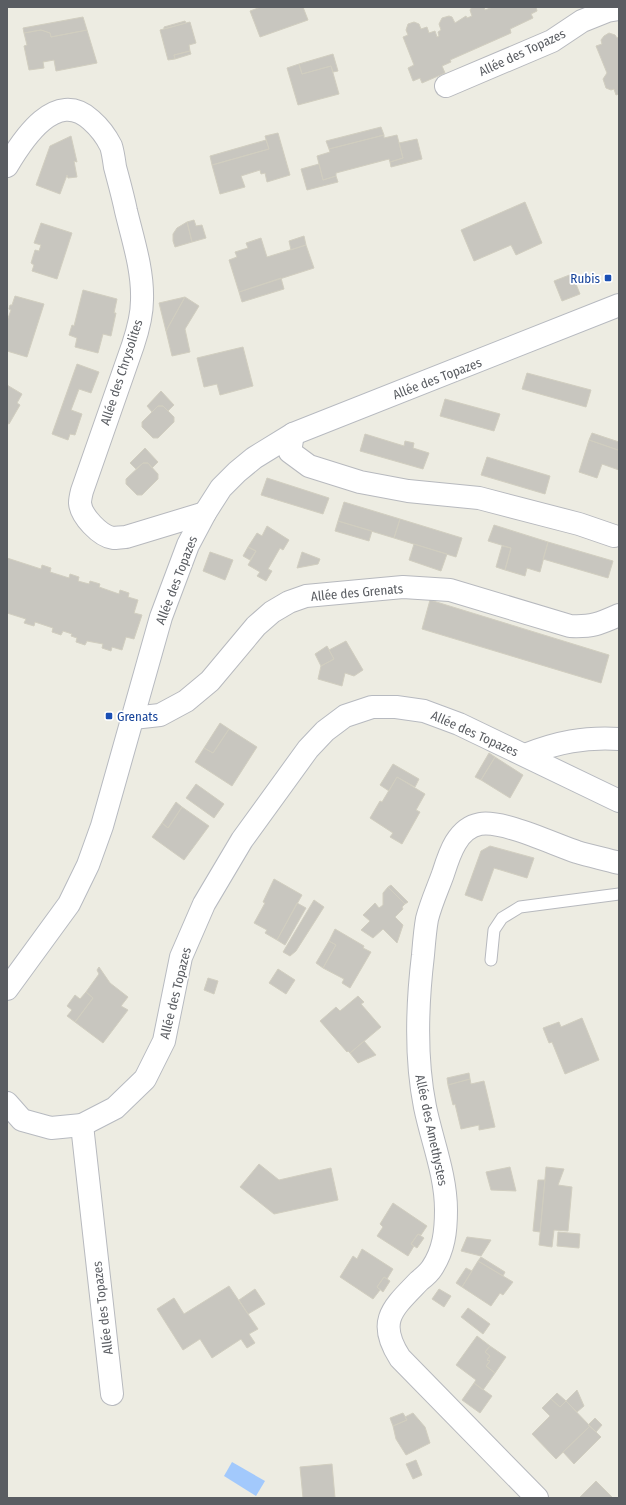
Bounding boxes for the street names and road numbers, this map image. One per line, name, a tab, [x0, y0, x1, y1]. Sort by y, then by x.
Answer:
street label: Allée des Topazes	[477, 26, 568, 79]
street label: Allée des Chrysolites	[97, 317, 146, 427]
street label: Allée des Topazes	[391, 354, 484, 402]
street label: Allée des Topazes	[153, 533, 200, 627]
street label: Allée des Grenats	[310, 581, 404, 604]
street label: Allée des Topazes	[429, 708, 521, 760]
street label: Allée des Topazes	[157, 945, 194, 1040]
street label: Allée des Amethystes	[412, 1073, 451, 1187]
street label: Allée des Topazes	[89, 1260, 116, 1355]

